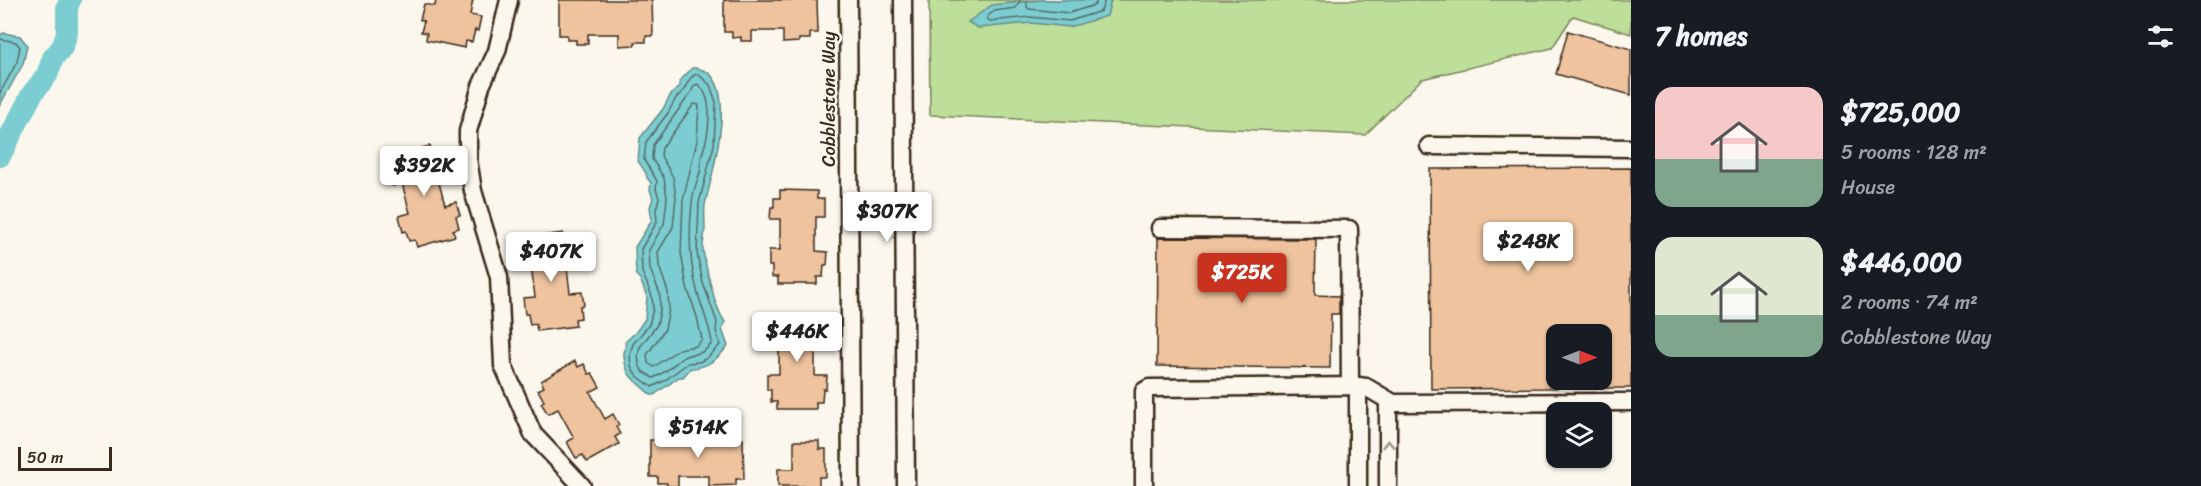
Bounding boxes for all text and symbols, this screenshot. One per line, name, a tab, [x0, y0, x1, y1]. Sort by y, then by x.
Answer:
text: 7 homes	[1655, 13, 1747, 59]
icon: filters	[2144, 20, 2177, 53]
street label: Cobblestone Way	[813, 31, 845, 167]
text: $725,000	[1841, 89, 1961, 135]
icon: home	[1703, 111, 1775, 183]
text: 5 rooms · 128 m²	[1841, 135, 1987, 170]
pin: $392K	[382, 146, 466, 197]
text: $392K	[394, 148, 454, 183]
text: House	[1841, 170, 1895, 205]
pin: $307K	[845, 192, 929, 243]
text: $307K	[857, 194, 917, 229]
pin: $248K	[1486, 222, 1570, 273]
text: $248K	[1497, 224, 1559, 259]
pin: $407K	[509, 232, 593, 283]
text: $407K	[520, 234, 582, 269]
text: $446,000	[1841, 239, 1962, 285]
pin: $725K	[1200, 253, 1284, 304]
text: $725K	[1212, 255, 1272, 290]
icon: home	[1703, 261, 1775, 333]
text: 2 rooms · 74 m²	[1841, 285, 1978, 320]
pin: $446K	[755, 312, 839, 363]
text: $446K	[766, 314, 828, 349]
text: Cobblestone Way	[1841, 320, 1991, 355]
north arrow	[1546, 324, 1612, 390]
map controls	[1546, 324, 1612, 468]
button: layers	[1546, 402, 1612, 468]
pin: $514K	[656, 408, 740, 459]
text: $514K	[669, 410, 727, 445]
one-way arrow	[1382, 439, 1394, 448]
text: 50 m	[27, 443, 63, 472]
scale bar	[18, 444, 112, 472]

